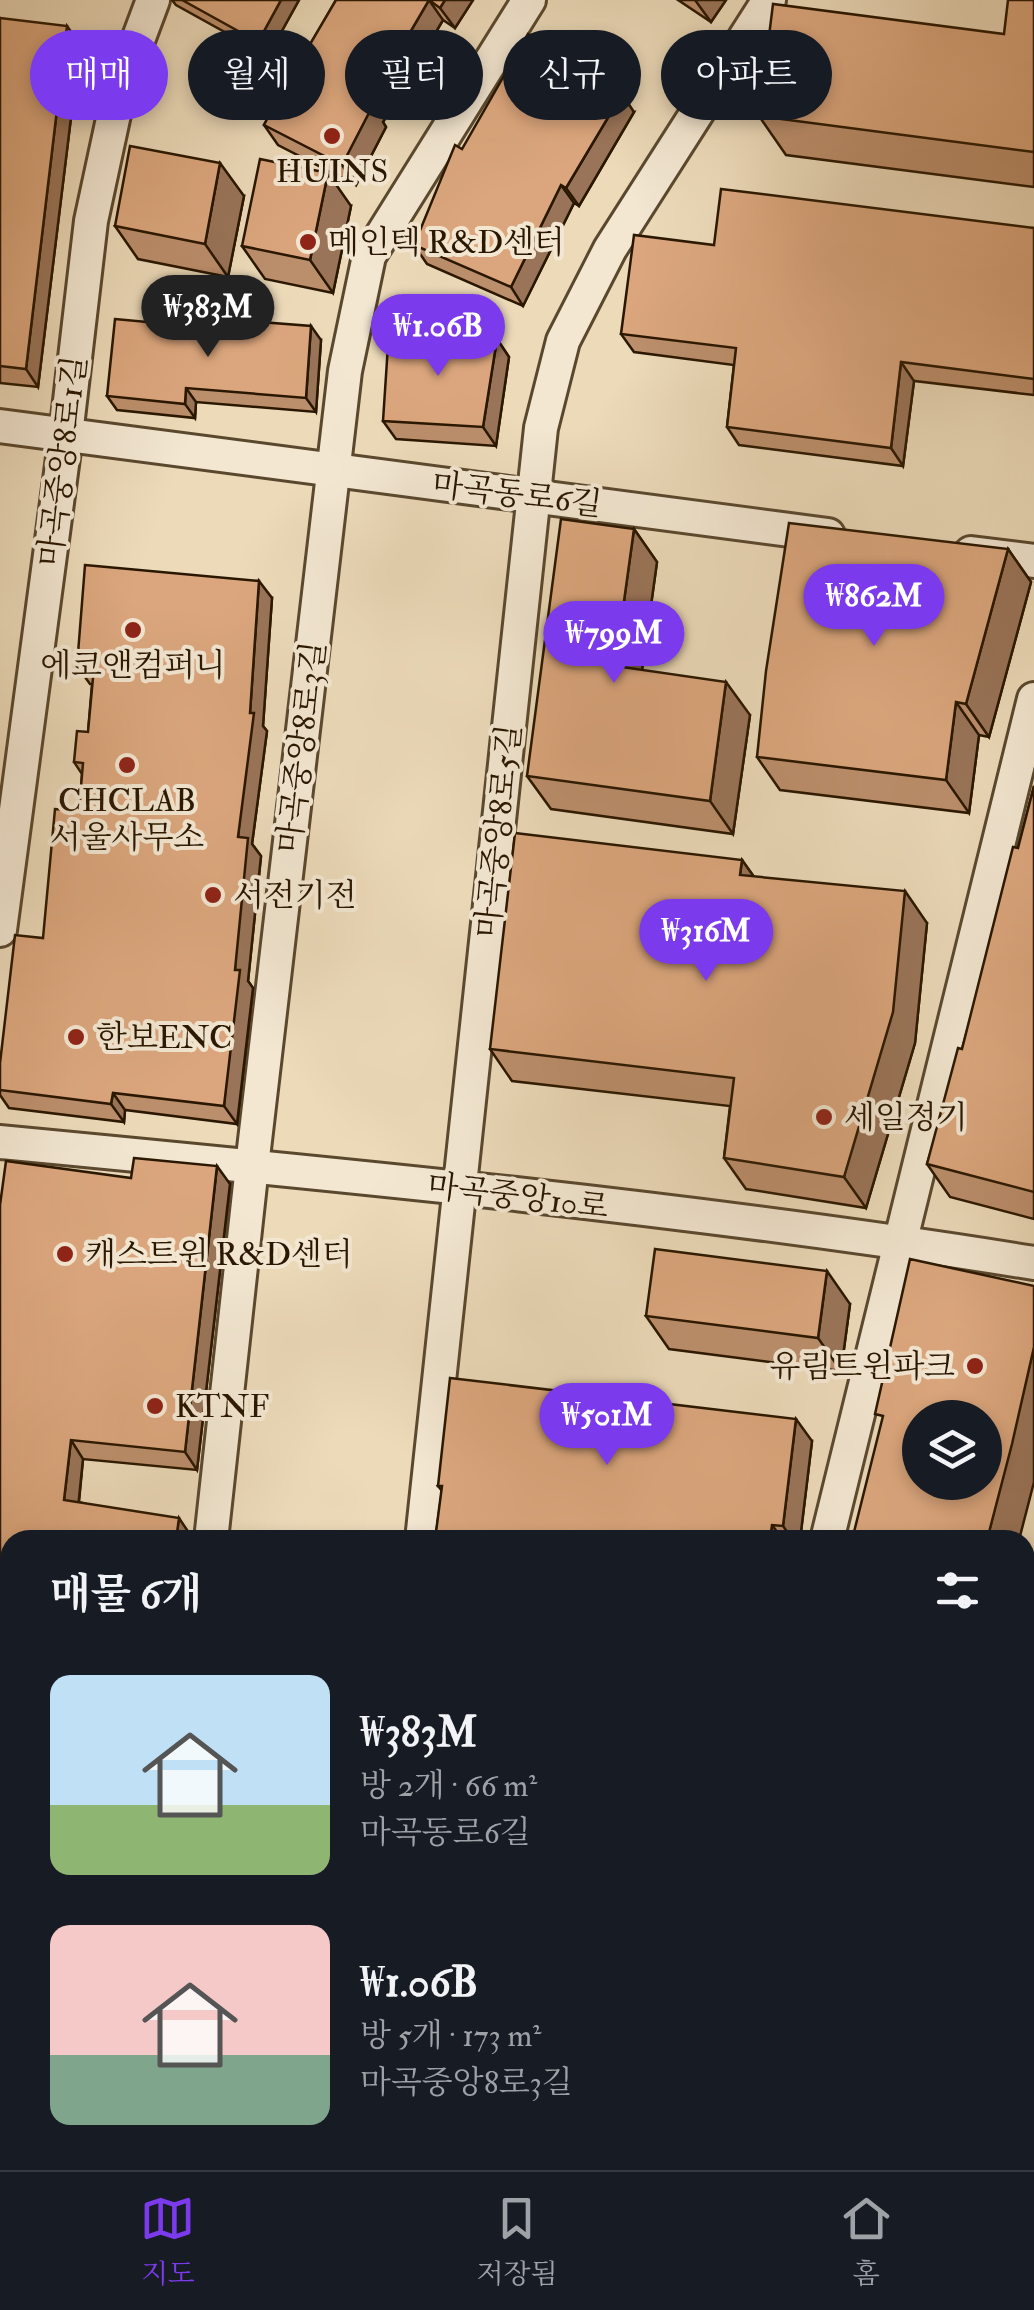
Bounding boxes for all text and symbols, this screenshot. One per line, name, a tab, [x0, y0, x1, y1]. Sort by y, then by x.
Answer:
chip: 매매	[30, 30, 168, 120]
chip: 월세	[188, 30, 325, 120]
chip: 필터	[345, 30, 483, 120]
chip: 신규	[503, 30, 641, 120]
chip: 아파트	[661, 30, 832, 120]
marker: HUINS	[321, 125, 343, 147]
place label: HUINS	[276, 152, 388, 192]
place label: 메인텍 R&D센터	[328, 223, 565, 263]
marker: 메인텍 R&D센터	[297, 231, 319, 253]
pin: ₩383M	[138, 275, 278, 360]
text: ₩383M	[163, 287, 253, 327]
pin: ₩1.06B	[357, 294, 519, 379]
text: ₩1.06B	[393, 306, 483, 346]
street label: 마곡중앙8로1길	[30, 354, 96, 569]
street label: 마곡동로6길	[430, 465, 604, 525]
pin: ₩862M	[804, 564, 944, 649]
text: ₩862M	[825, 576, 923, 616]
pin: ₩799M	[544, 601, 684, 686]
text: ₩799M	[565, 613, 663, 653]
marker: 에코앤컴퍼니	[122, 619, 144, 641]
street label: 마곡중앙8로3길	[269, 639, 335, 855]
place label: 에코앤컴퍼니	[40, 646, 226, 686]
street label: 마곡중앙8로5길	[468, 722, 530, 940]
marker: CHCLAB 서울사무소	[116, 754, 138, 776]
place label: CHCLAB 서울사무소	[50, 781, 204, 858]
place label: 서전기전	[233, 876, 357, 916]
marker: 서전기전	[202, 884, 224, 906]
pin: ₩316M	[636, 899, 776, 984]
text: ₩316M	[661, 911, 751, 951]
place label: 한보ENC	[96, 1018, 233, 1058]
marker: 한보ENC	[65, 1026, 87, 1048]
place label: 세일정기	[844, 1098, 968, 1138]
marker: 세일정기	[813, 1106, 835, 1128]
street label: 마곡중앙10로	[425, 1166, 611, 1228]
place label: 캐스트윈 R&D센터	[85, 1235, 353, 1275]
marker: 캐스트윈 R&D센터	[54, 1243, 76, 1265]
place label: 유림트윈파크	[770, 1347, 955, 1387]
marker: 유림트윈파크	[964, 1355, 986, 1377]
pin: ₩501M	[537, 1383, 677, 1468]
place label: KTNF	[175, 1387, 269, 1427]
marker: KTNF	[144, 1395, 166, 1417]
text: ₩501M	[561, 1395, 653, 1435]
map controls	[902, 1400, 1002, 1500]
button: layers	[902, 1400, 1002, 1500]
icon: filters	[930, 1563, 985, 1618]
text: 매물 6개	[50, 1569, 202, 1621]
text: ₩383M	[360, 1707, 477, 1759]
icon: home	[130, 1715, 250, 1835]
text: 방 2개 · 66 m²	[360, 1766, 537, 1806]
text: 마곡동로6길	[360, 1813, 531, 1853]
text: ₩1.06B	[360, 1957, 478, 2009]
icon: home	[130, 1965, 250, 2085]
text: 방 5개 · 173 m²	[360, 2016, 541, 2056]
text: 마곡중앙8로3길	[360, 2063, 573, 2103]
tab: 지도	[140, 2191, 195, 2292]
tab: 저장됨	[476, 2191, 558, 2292]
tab: 홈	[839, 2191, 894, 2292]

